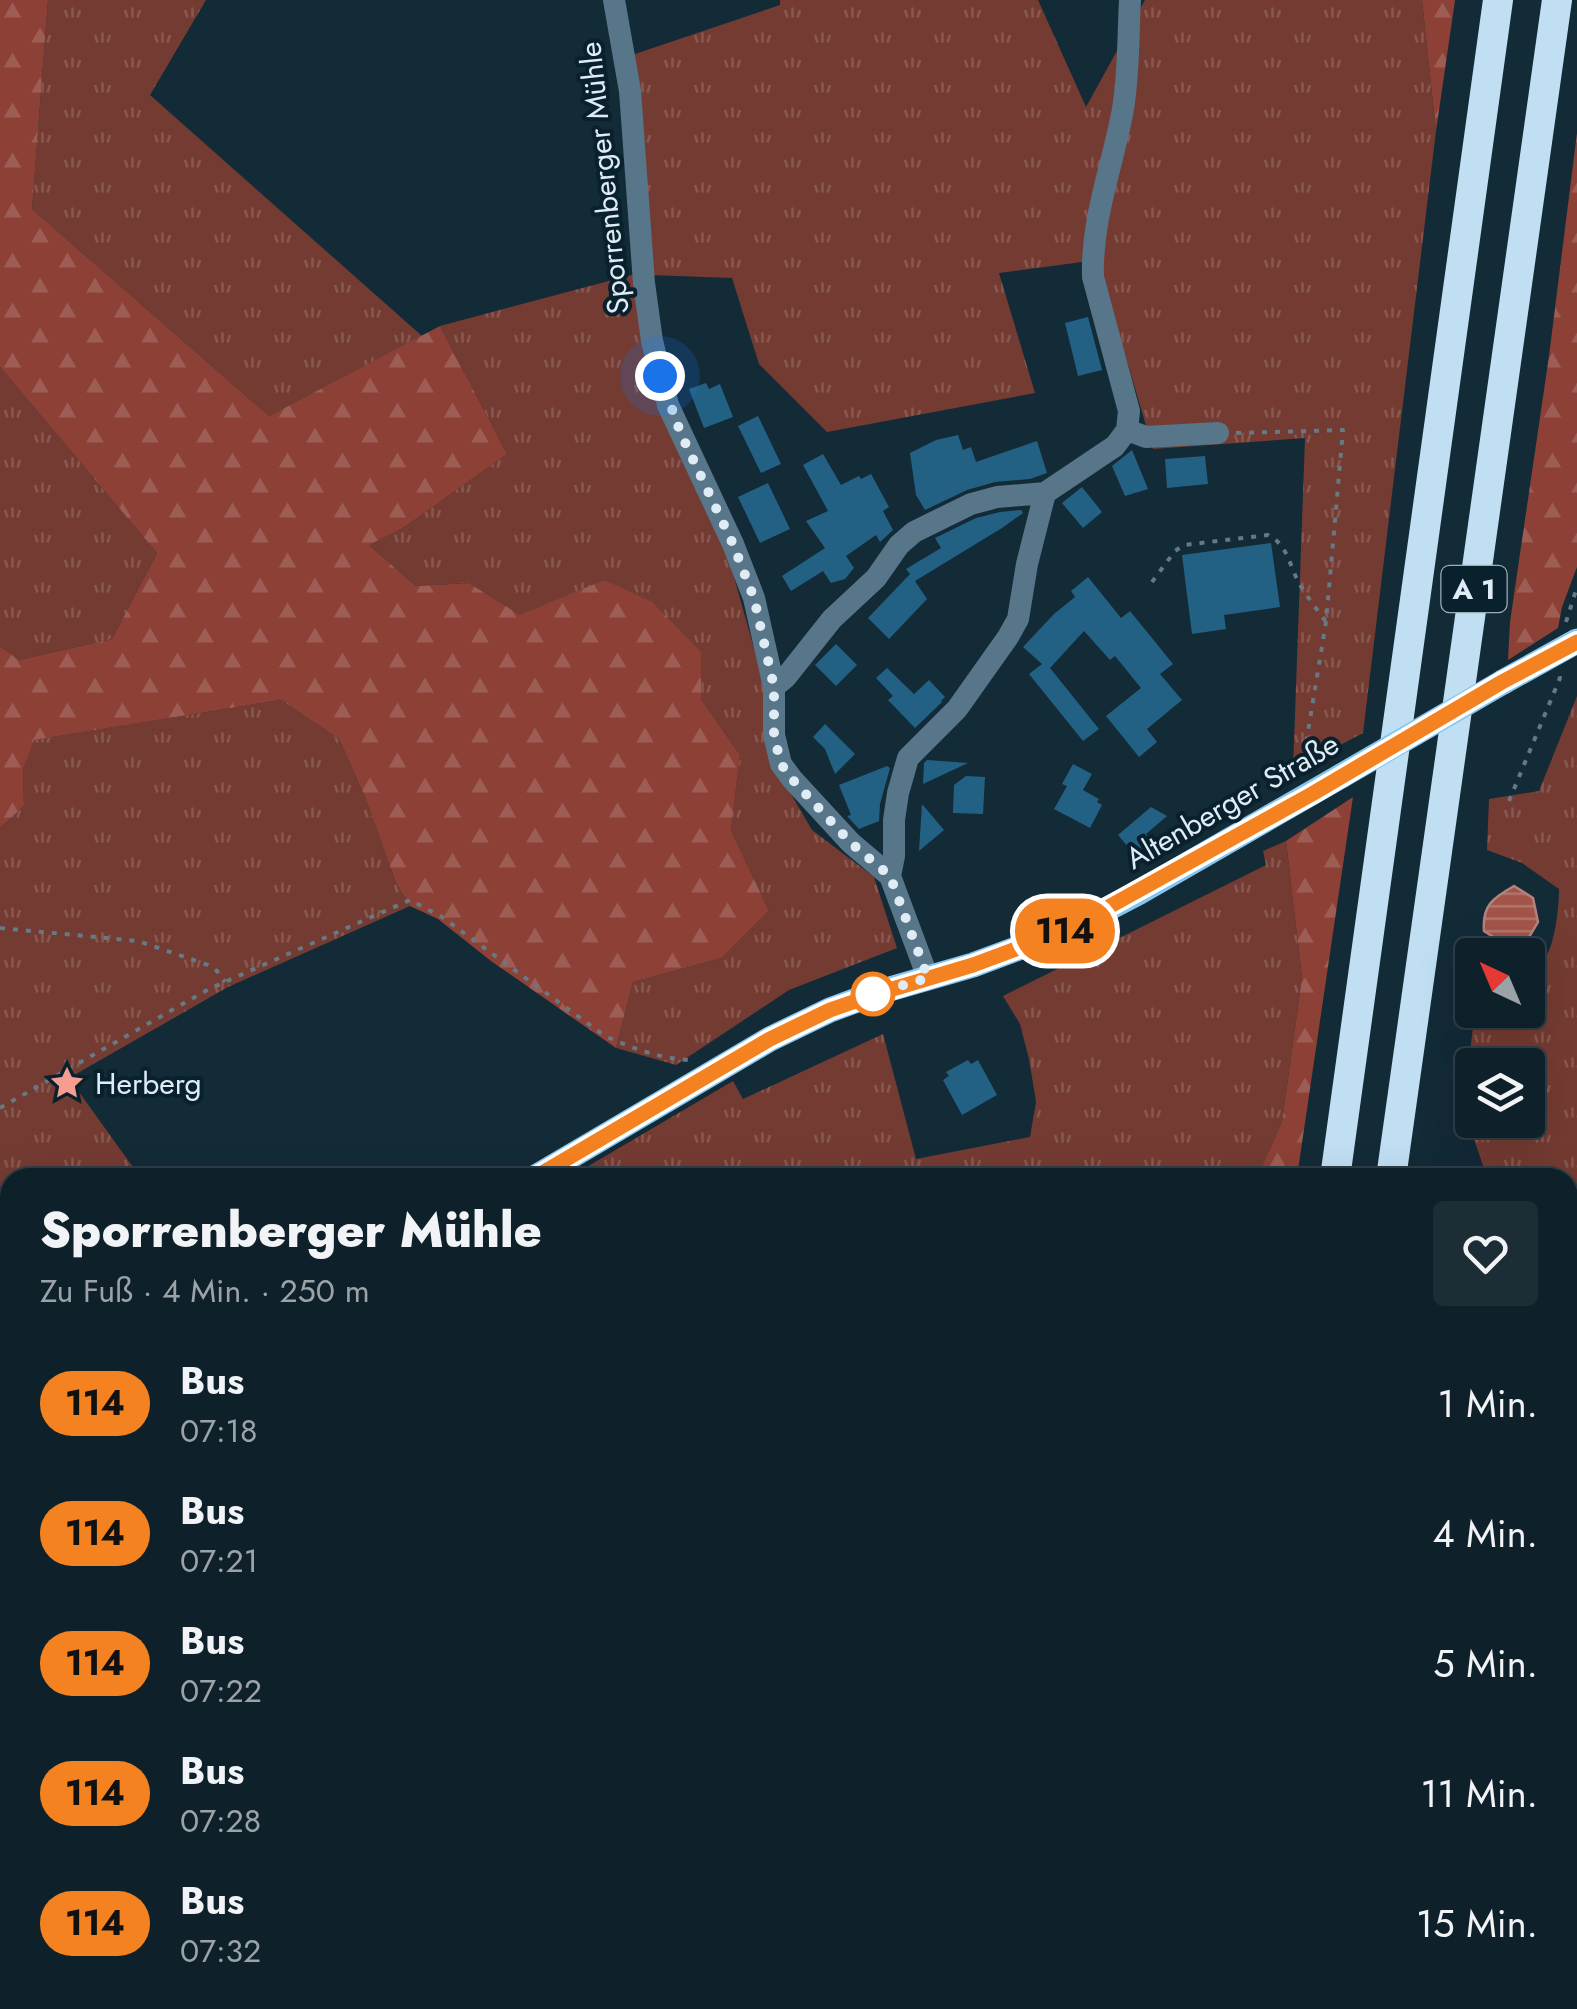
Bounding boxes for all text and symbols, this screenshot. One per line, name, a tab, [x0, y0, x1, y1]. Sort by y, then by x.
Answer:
street label: Sporrenberger Mühle	[568, 40, 640, 316]
your location	[635, 351, 685, 401]
road number: A 1	[1442, 566, 1506, 612]
street label: Altenberger Straße	[1117, 722, 1347, 880]
line badge: 114	[1008, 898, 1122, 964]
text: 114	[1035, 906, 1095, 956]
north arrow	[1455, 938, 1545, 1028]
map controls	[1455, 938, 1545, 1138]
unlabelled marker	[852, 973, 894, 1015]
button: layers	[1455, 1048, 1545, 1138]
place label: Herberg	[95, 1062, 202, 1105]
place icon: Herberg	[48, 1064, 86, 1102]
text: Sporrenberger Mühle	[40, 1196, 542, 1265]
button: heart	[1433, 1201, 1538, 1306]
text: Zu Fuß · 4 Min. · 250 m	[40, 1268, 370, 1314]
text: Bus	[180, 1353, 244, 1408]
text: 1 Min.	[1437, 1376, 1538, 1431]
text: 114	[65, 1378, 125, 1428]
text: 07:18	[180, 1408, 257, 1454]
text: Bus	[180, 1483, 244, 1538]
text: 4 Min.	[1432, 1506, 1538, 1561]
text: 114	[65, 1508, 125, 1558]
text: 07:21	[180, 1538, 258, 1584]
text: Bus	[180, 1613, 244, 1668]
text: 5 Min.	[1433, 1636, 1538, 1691]
text: 114	[65, 1638, 125, 1688]
text: 07:22	[180, 1668, 262, 1714]
text: Bus	[180, 1743, 244, 1798]
text: 11 Min.	[1420, 1766, 1538, 1821]
text: 114	[65, 1768, 125, 1818]
text: 07:28	[180, 1798, 261, 1844]
text: Bus	[180, 1873, 244, 1928]
text: 15 Min.	[1416, 1896, 1538, 1951]
text: 114	[65, 1898, 125, 1948]
text: 07:32	[180, 1928, 261, 1974]

